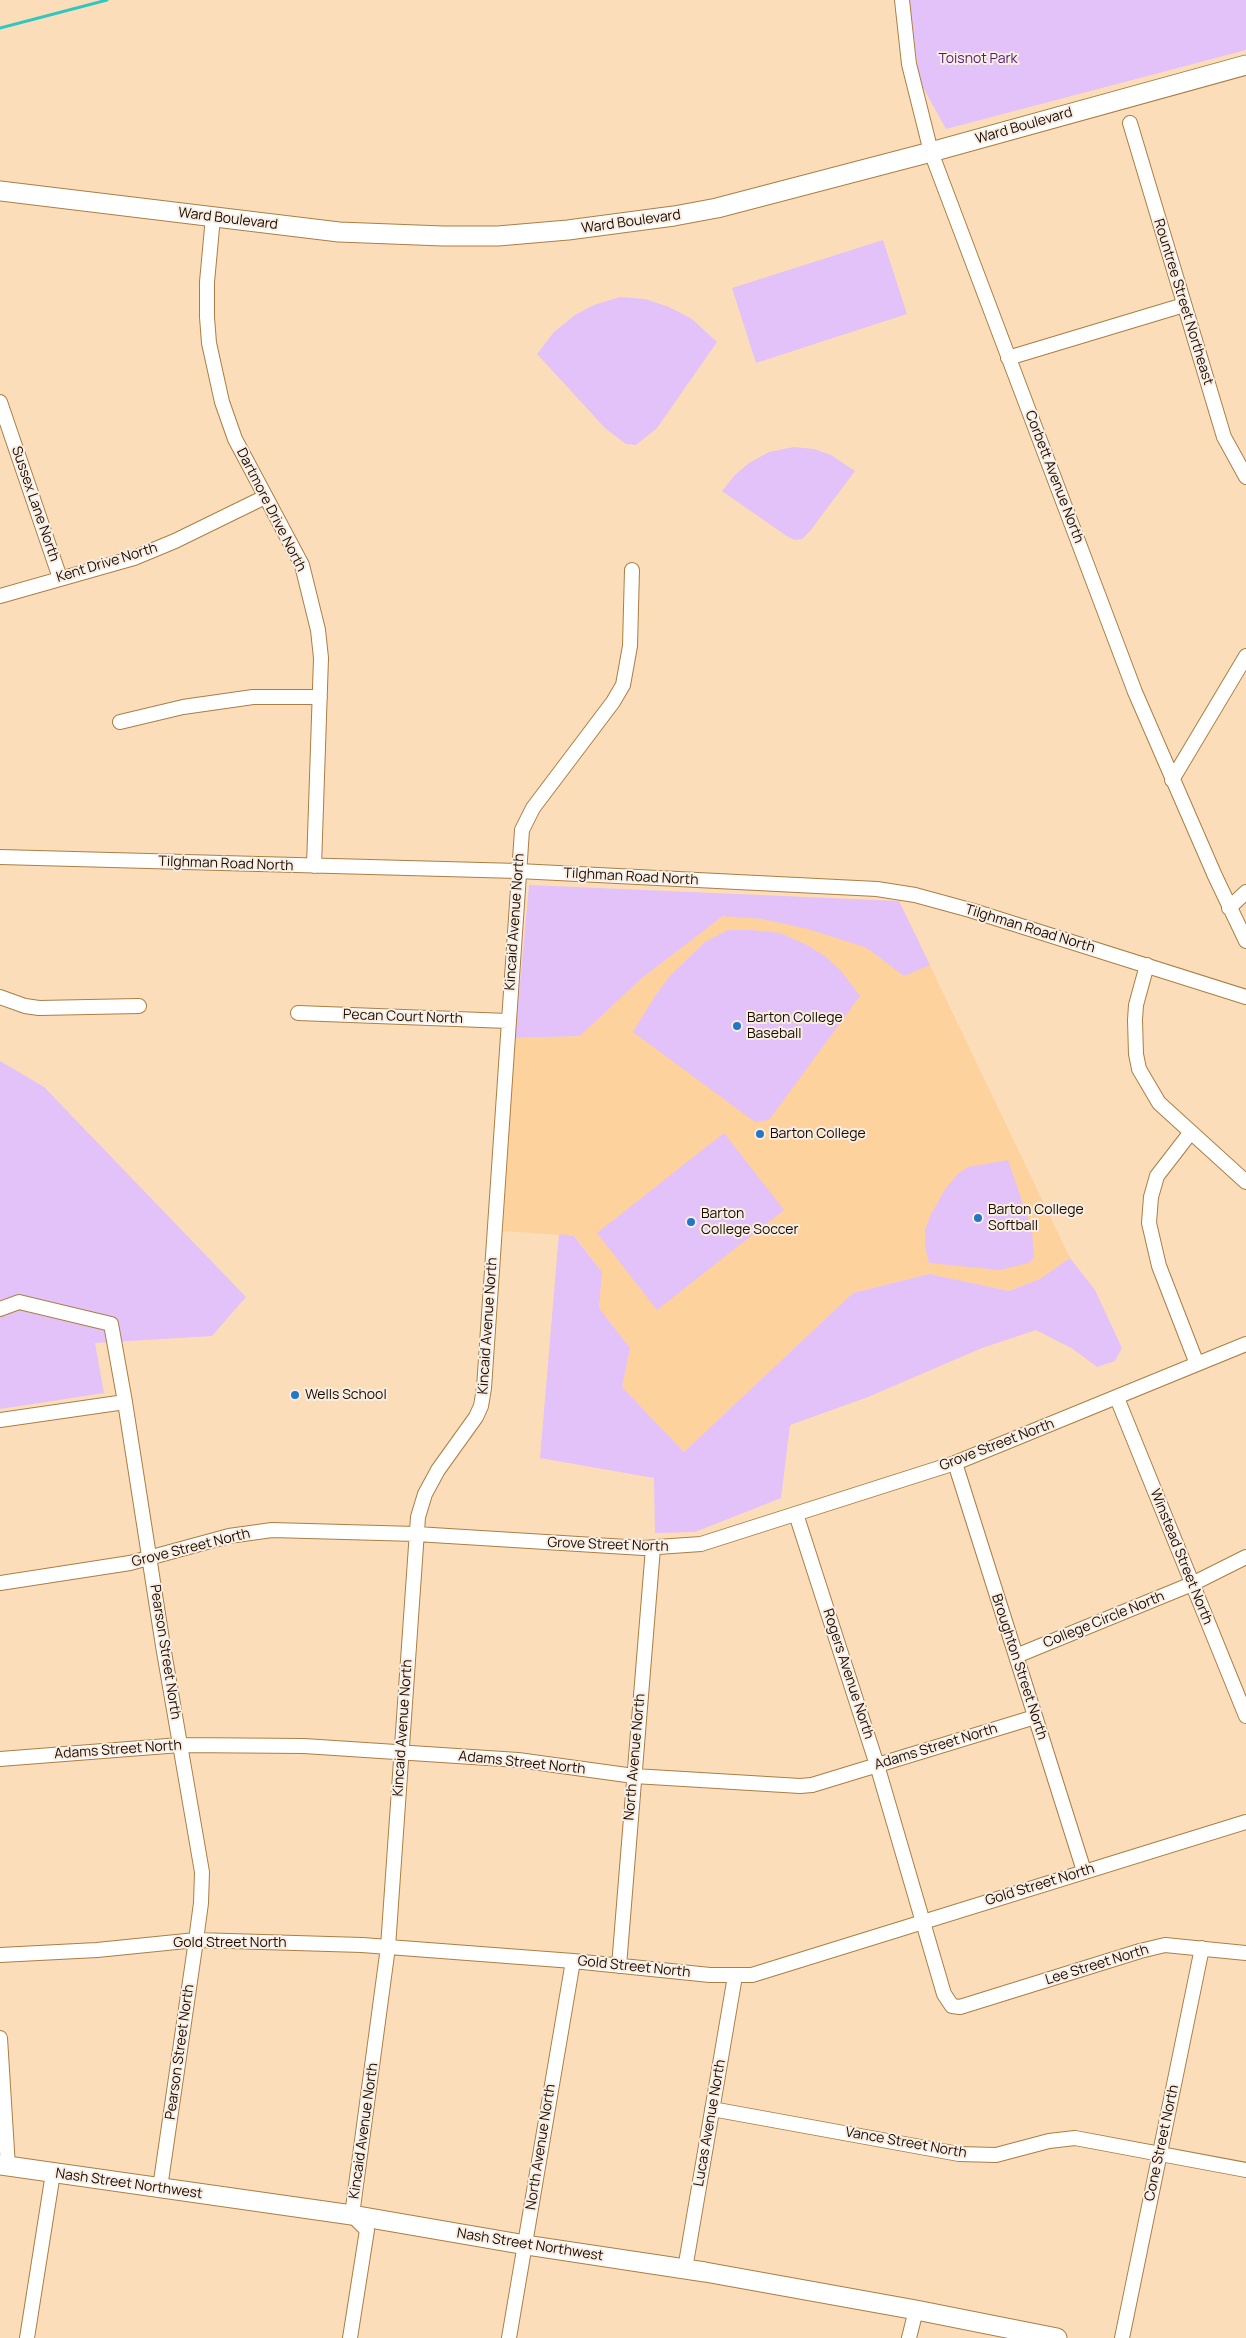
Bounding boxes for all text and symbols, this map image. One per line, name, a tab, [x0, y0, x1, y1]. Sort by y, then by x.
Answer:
park label: Toisnot Park	[939, 51, 1017, 67]
street label: Ward Boulevard	[973, 104, 1075, 148]
street label: Ward Boulevard	[177, 205, 279, 233]
street label: Ward Boulevard	[580, 207, 682, 237]
street label: Rountree Street Northeast	[1150, 217, 1216, 387]
street label: Corbett Avenue North	[1021, 408, 1087, 546]
street label: Sussex Lane North	[7, 444, 63, 564]
street label: Dartmore Drive North	[233, 446, 309, 574]
street label: Kent Drive North	[54, 540, 160, 586]
street label: Tilghman Road North	[158, 853, 294, 875]
street label: Kincaid Avenue North	[502, 853, 528, 991]
street label: Tilghman Road North	[563, 865, 699, 889]
street label: Tilghman Road North	[963, 901, 1097, 957]
street label: Pecan Court North	[343, 1007, 463, 1027]
place label: Barton College Baseball	[747, 1010, 843, 1042]
marker: Barton College Baseball	[731, 1020, 743, 1032]
place label: Barton College	[770, 1126, 866, 1142]
marker: Barton College	[754, 1128, 766, 1140]
place label: Barton College Softball	[988, 1202, 1084, 1234]
place label: Barton College Soccer	[701, 1206, 799, 1238]
marker: Barton College Softball	[972, 1212, 984, 1224]
marker: Barton College Soccer	[685, 1216, 697, 1228]
street label: Kincaid Avenue North	[475, 1257, 501, 1395]
place label: Wells School	[305, 1387, 387, 1403]
marker: Wells School	[289, 1389, 301, 1401]
street label: Grove Street North	[937, 1415, 1057, 1475]
street label: Winstead Street North	[1146, 1487, 1216, 1627]
street label: Grove Street North	[130, 1525, 252, 1571]
street label: Grove Street North	[547, 1534, 669, 1556]
street label: Pearson Street North	[146, 1583, 184, 1721]
street label: College Circle North	[1041, 1588, 1167, 1652]
street label: Broughton Street North	[988, 1592, 1050, 1742]
street label: Rogers Avenue North	[819, 1607, 877, 1741]
street label: Kincaid Avenue North	[390, 1659, 416, 1797]
street label: North Avenue North	[621, 1693, 649, 1821]
street label: Adams Street North	[872, 1720, 1000, 1774]
street label: Adams Street North	[54, 1737, 182, 1763]
street label: Adams Street North	[458, 1748, 586, 1778]
street label: Gold Street North	[983, 1860, 1097, 1910]
street label: Gold Street North	[173, 1935, 287, 1951]
street label: Lee Street North	[1043, 1941, 1151, 1989]
street label: Gold Street North	[577, 1953, 691, 1981]
street label: Pearson Street North	[162, 1983, 198, 2121]
street label: Lucas Avenue North	[691, 2058, 729, 2188]
street label: Kincaid Avenue North	[346, 2062, 382, 2200]
street label: North Avenue North	[523, 2083, 559, 2211]
street label: Cone Street North	[1141, 2083, 1183, 2203]
street label: Vance Street North	[844, 2124, 968, 2162]
street label: Nash Street Northwest	[54, 2165, 204, 2203]
street label: Nash Street Northwest	[456, 2225, 604, 2265]

